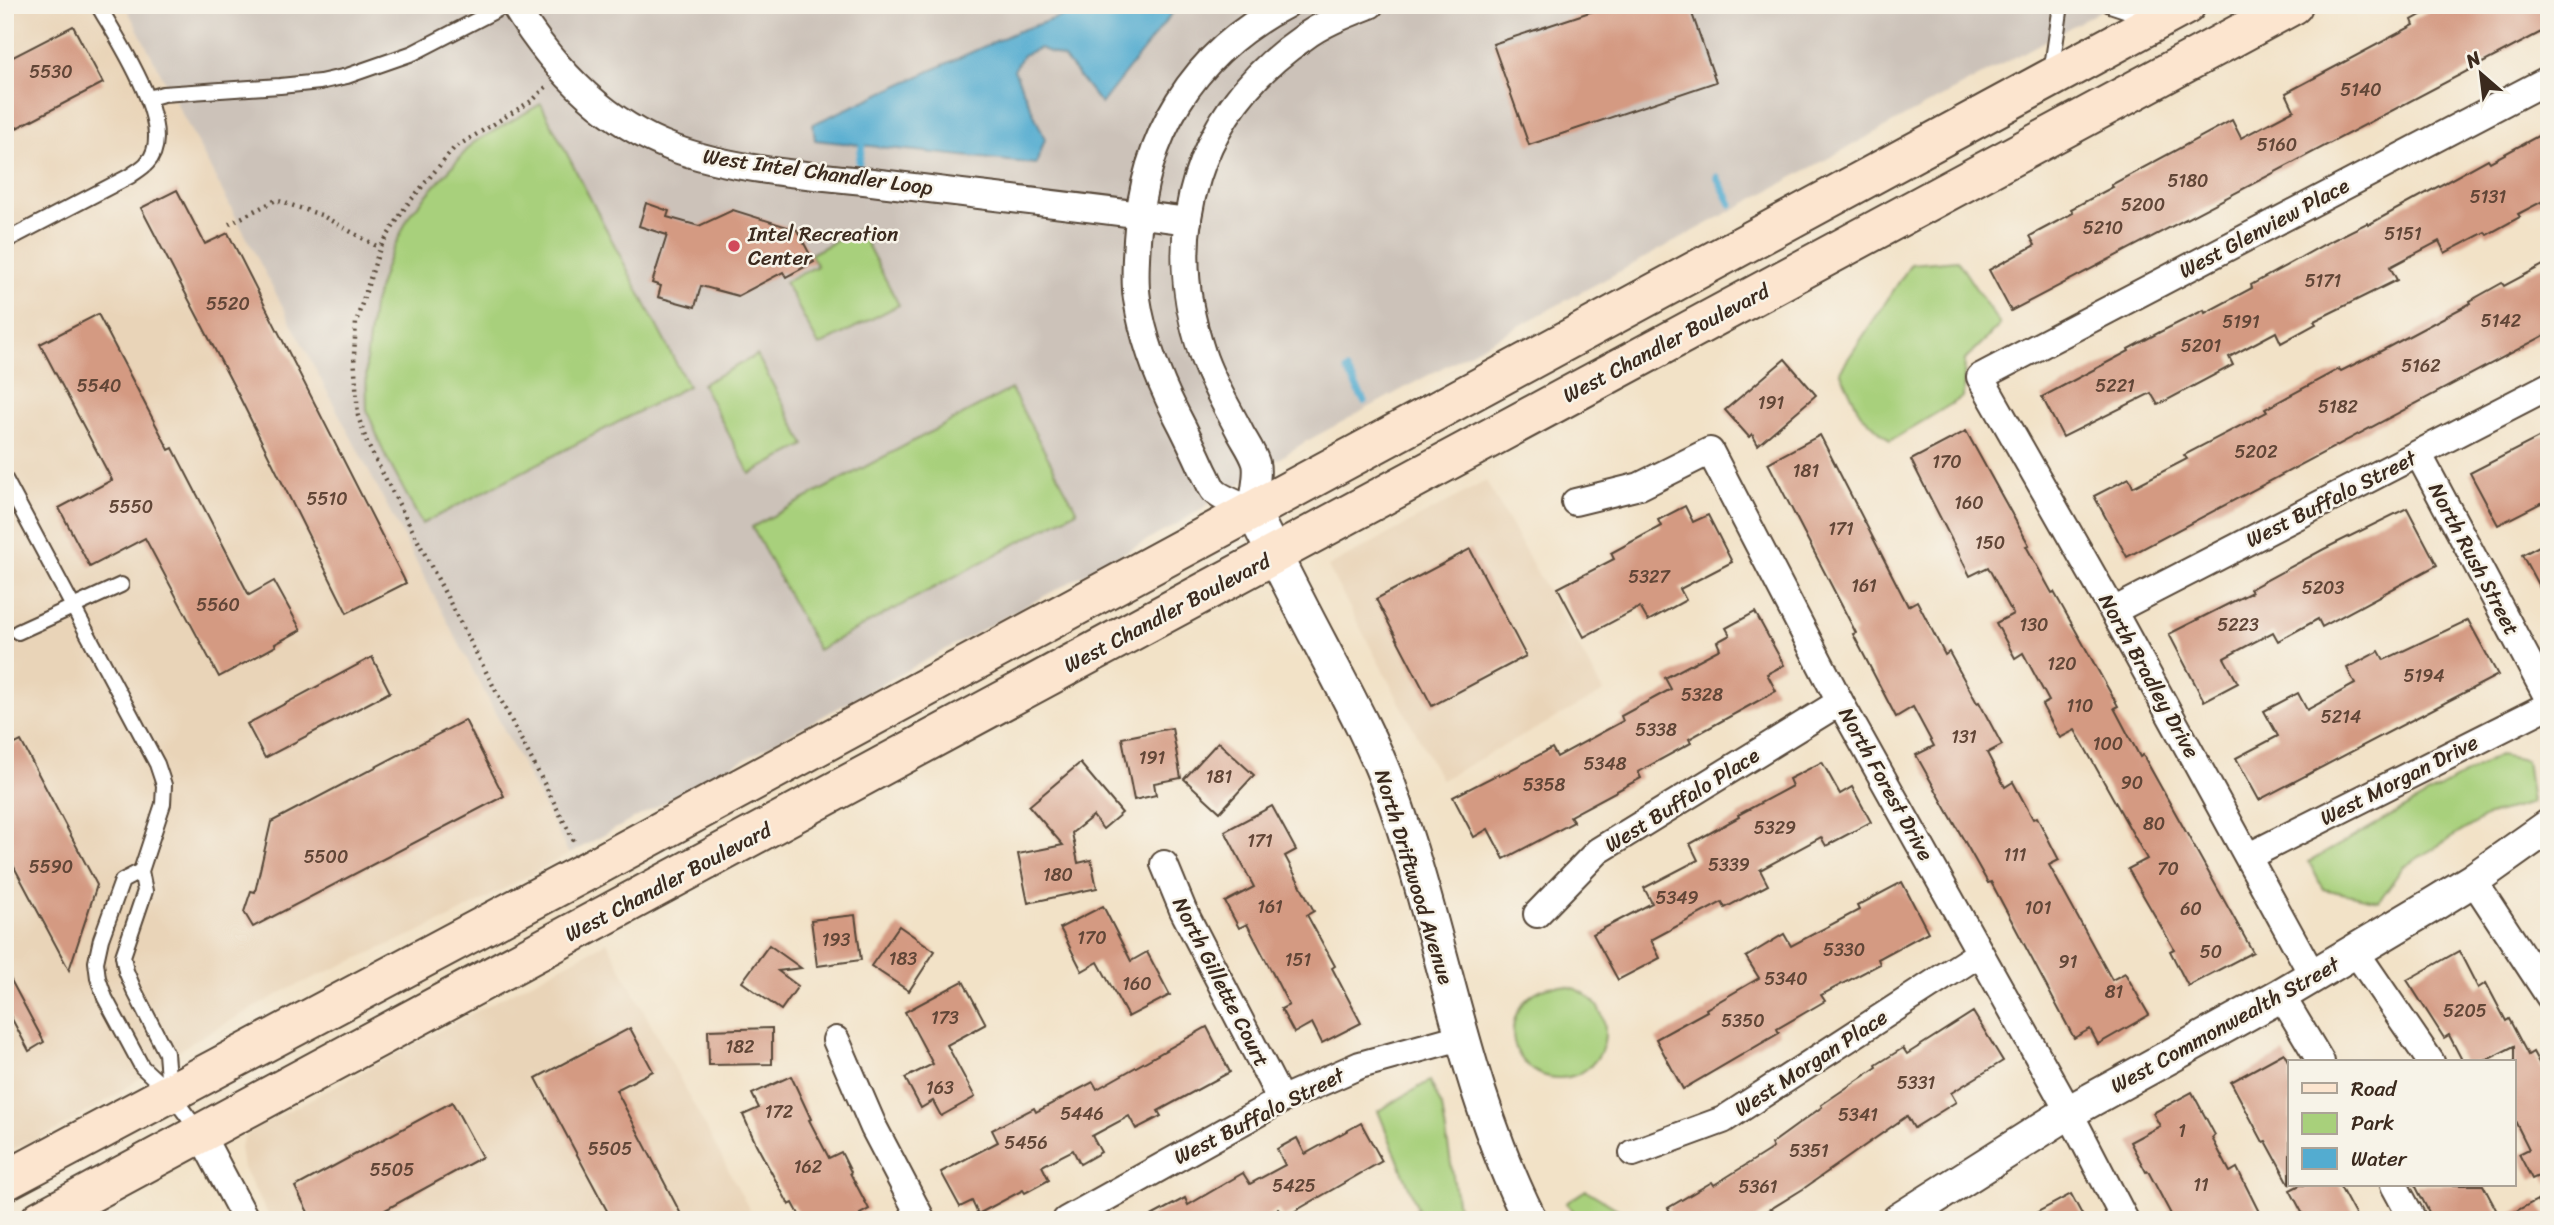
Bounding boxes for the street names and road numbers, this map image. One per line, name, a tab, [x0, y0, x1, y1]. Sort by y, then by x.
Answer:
street label: West Intel Chandler Loop	[701, 137, 935, 207]
street label: West Glenview Place	[2172, 167, 2356, 289]
street label: West Chandler Boulevard	[1556, 271, 1778, 414]
street label: West Buffalo Street	[2239, 439, 2425, 559]
street label: North Rush Street	[2418, 476, 2530, 642]
street label: West Chandler Boulevard	[1057, 541, 1279, 684]
street label: North Bradley Drive	[2088, 586, 2210, 766]
street label: North Forest Drive	[1828, 700, 1944, 868]
street label: West Morgan Drive	[2313, 723, 2485, 836]
street label: West Buffalo Place	[1597, 737, 1767, 863]
street label: North Driftwood Avenue	[1363, 765, 1465, 989]
street label: West Chandler Boulevard	[558, 810, 780, 953]
street label: North Gillette Court	[1162, 890, 1280, 1074]
street label: West Commonwealth Street	[2103, 945, 2348, 1104]
street label: West Morgan Place	[1726, 999, 1896, 1127]
street label: West Buffalo Street	[1167, 1056, 1353, 1176]

